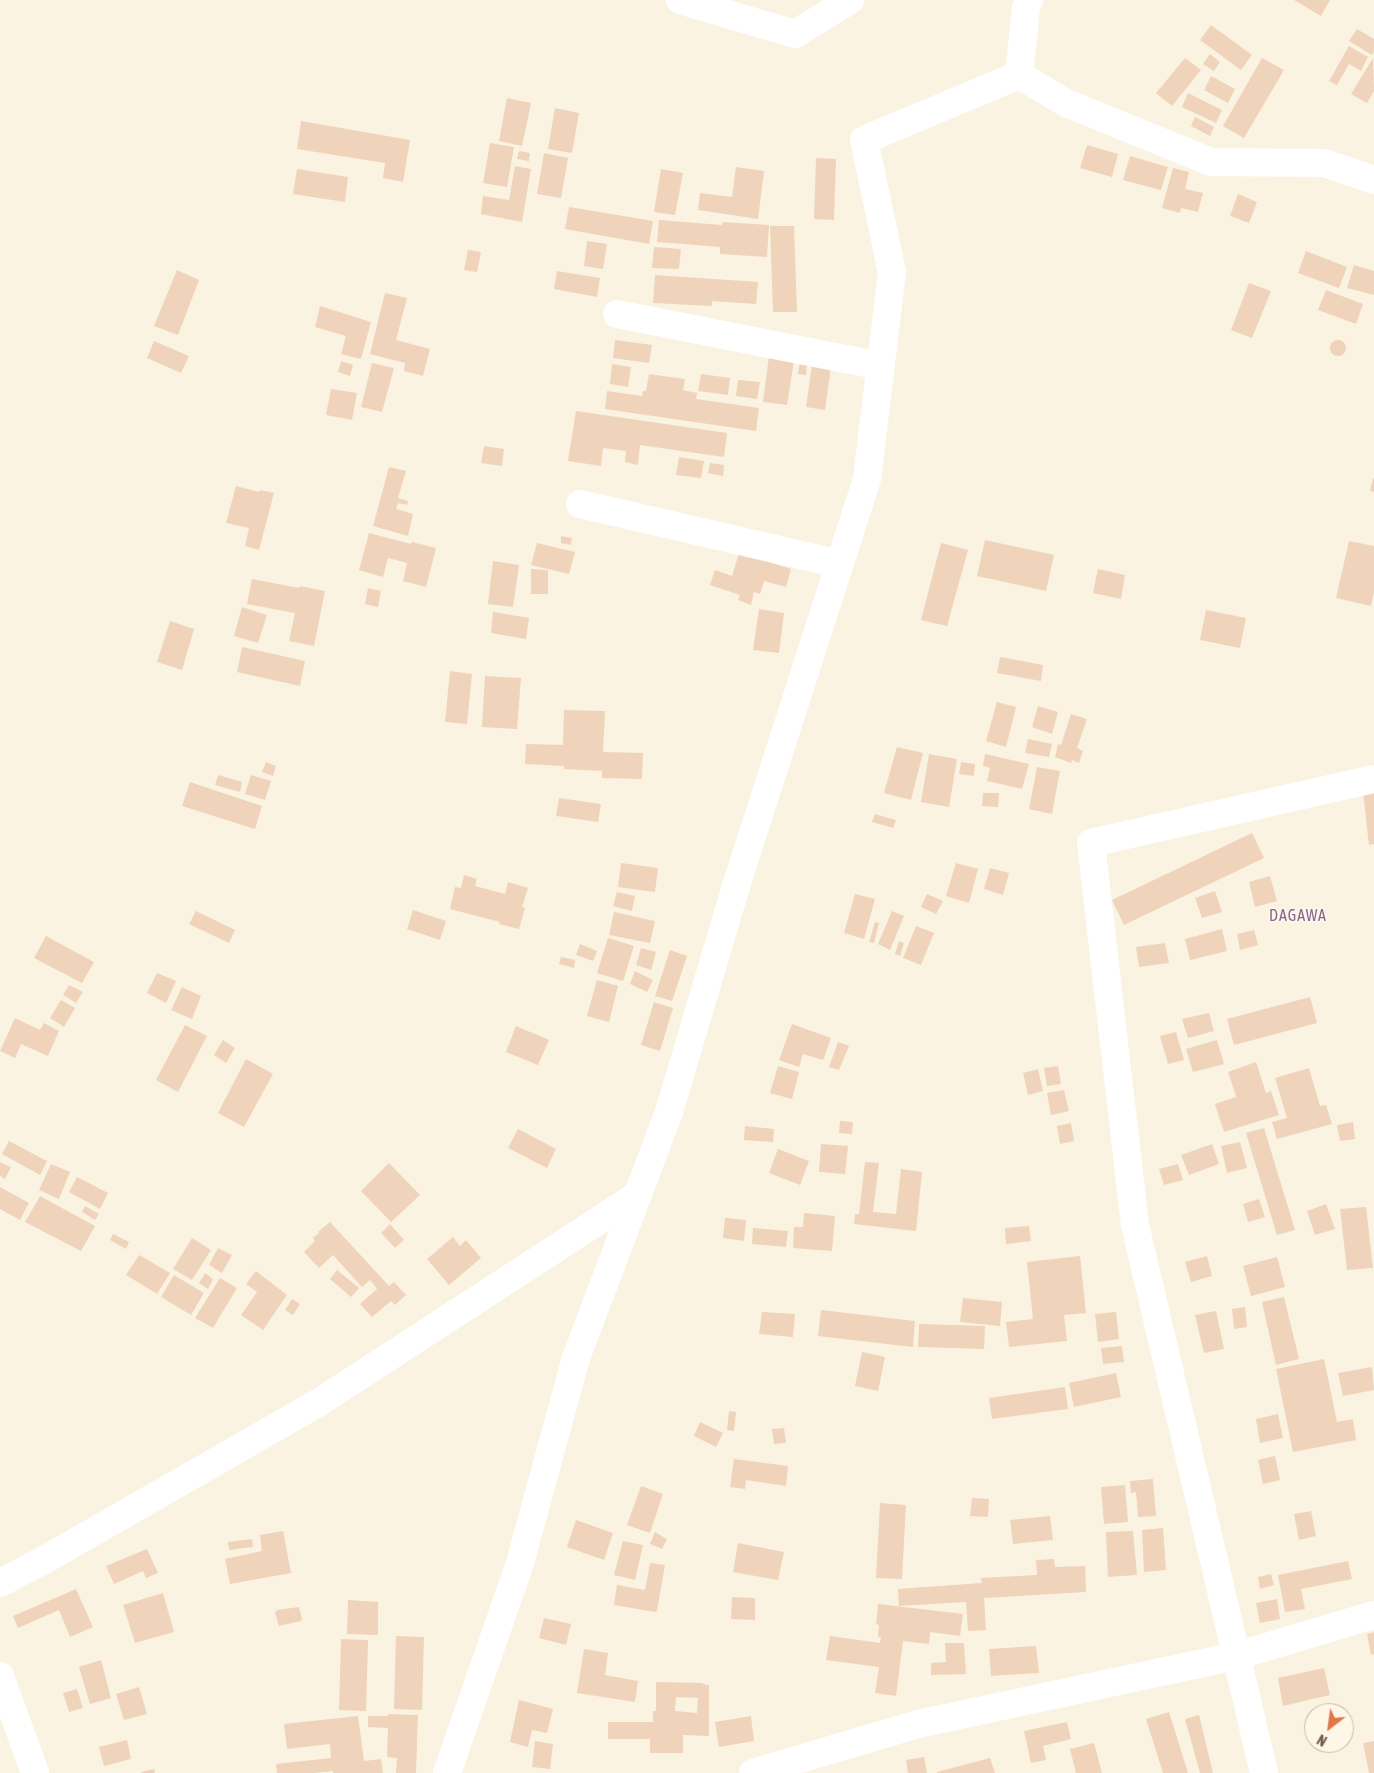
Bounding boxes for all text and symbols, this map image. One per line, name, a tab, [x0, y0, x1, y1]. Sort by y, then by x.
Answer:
district label: DAGAWA	[1268, 906, 1328, 926]
north arrow	[1304, 1703, 1354, 1753]
text: N	[1314, 1731, 1330, 1749]

